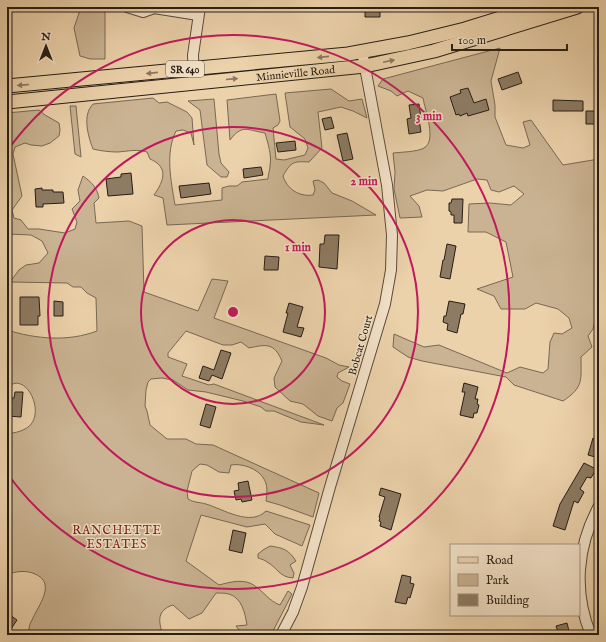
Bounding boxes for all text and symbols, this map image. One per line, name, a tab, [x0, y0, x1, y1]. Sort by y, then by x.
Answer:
north arrow	[26, 26, 66, 66]
scale bar	[452, 26, 567, 52]
text: N	[40, 30, 51, 44]
text: 100 m	[458, 33, 486, 48]
one-way arrow	[317, 53, 329, 60]
one-way arrow	[383, 58, 395, 64]
road number: SR 640	[166, 61, 204, 77]
street label: Minnieville Road	[256, 63, 336, 85]
one-way arrow	[146, 69, 158, 76]
one-way arrow	[226, 76, 239, 83]
one-way arrow	[17, 82, 29, 88]
text: 3 min	[416, 109, 443, 124]
text: 2 min	[350, 174, 378, 189]
text: 1 min	[285, 240, 312, 255]
centre of rings	[226, 305, 240, 319]
street label: Bobcat Court	[346, 313, 376, 377]
district label: RANCHETTE ESTATES	[72, 523, 162, 552]
legend	[450, 544, 580, 616]
text: Road	[486, 553, 514, 568]
text: Park	[486, 573, 509, 588]
text: Building	[486, 593, 530, 608]

